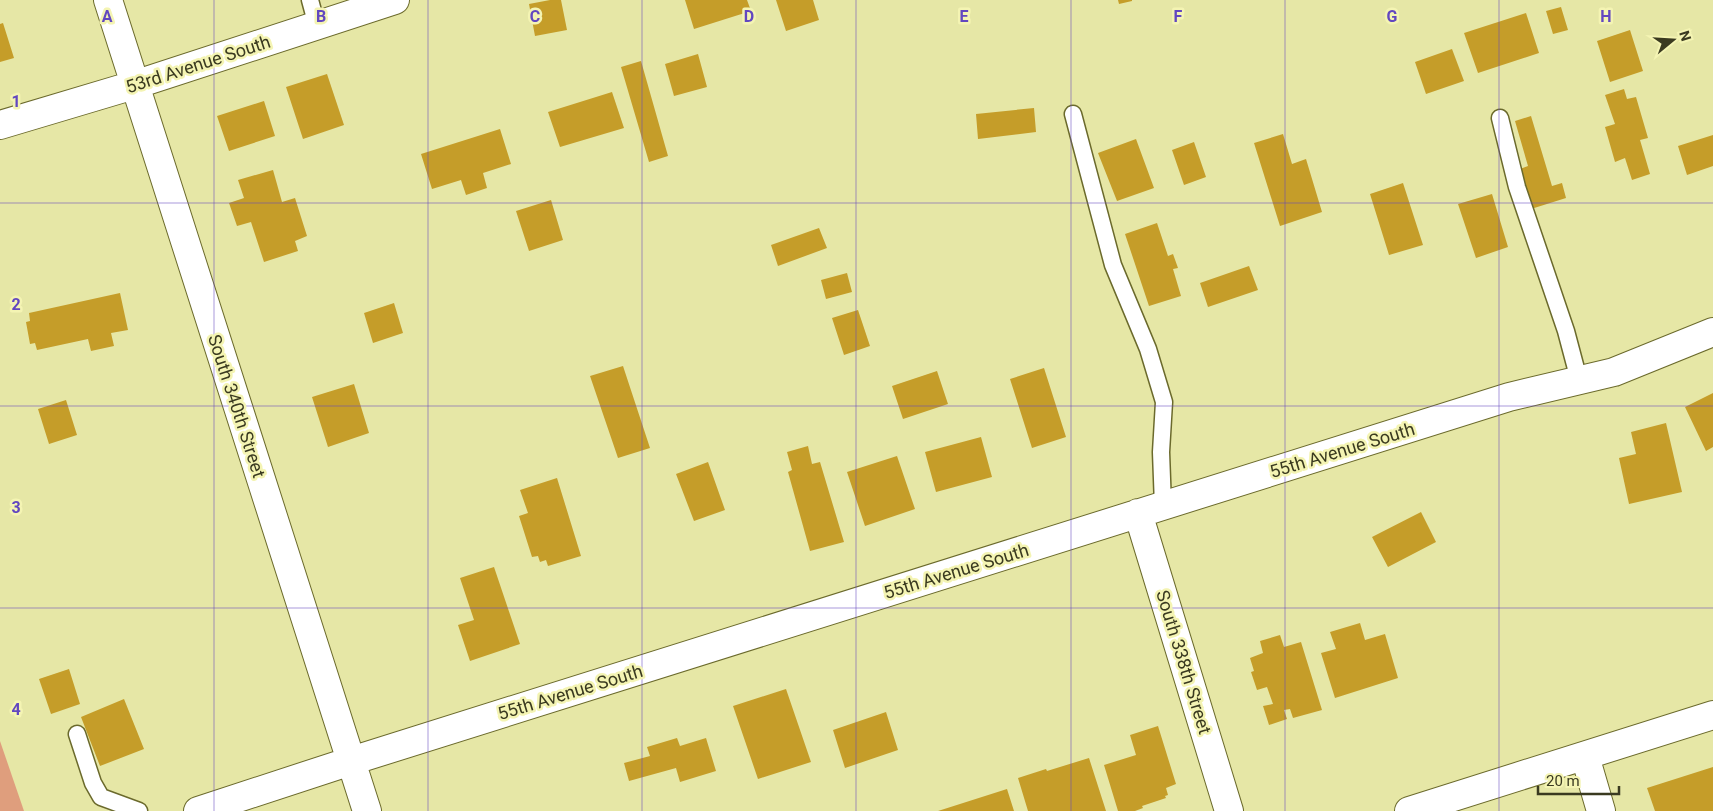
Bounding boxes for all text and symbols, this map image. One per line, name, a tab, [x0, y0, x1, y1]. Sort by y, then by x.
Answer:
text: A	[102, 7, 113, 26]
text: B	[316, 7, 326, 26]
text: C	[530, 7, 540, 26]
text: D	[744, 7, 754, 26]
text: E	[960, 7, 969, 26]
text: F	[1174, 7, 1183, 26]
text: G	[1387, 7, 1398, 26]
text: H	[1600, 7, 1612, 26]
north arrow	[1648, 15, 1698, 65]
text: N	[1676, 29, 1695, 43]
street label: 53rd Avenue South	[123, 31, 273, 97]
text: 1	[11, 92, 21, 111]
text: 2	[11, 295, 21, 314]
street label: South 340th Street	[204, 332, 270, 480]
street label: 55th Avenue South	[1267, 418, 1417, 482]
text: 3	[11, 498, 21, 517]
street label: 55th Avenue South	[881, 539, 1031, 603]
street label: South 338th Street	[1152, 588, 1216, 737]
street label: 55th Avenue South	[495, 660, 645, 724]
text: 4	[11, 700, 21, 719]
scale bar	[1538, 764, 1619, 796]
text: 20 m	[1546, 772, 1580, 790]

